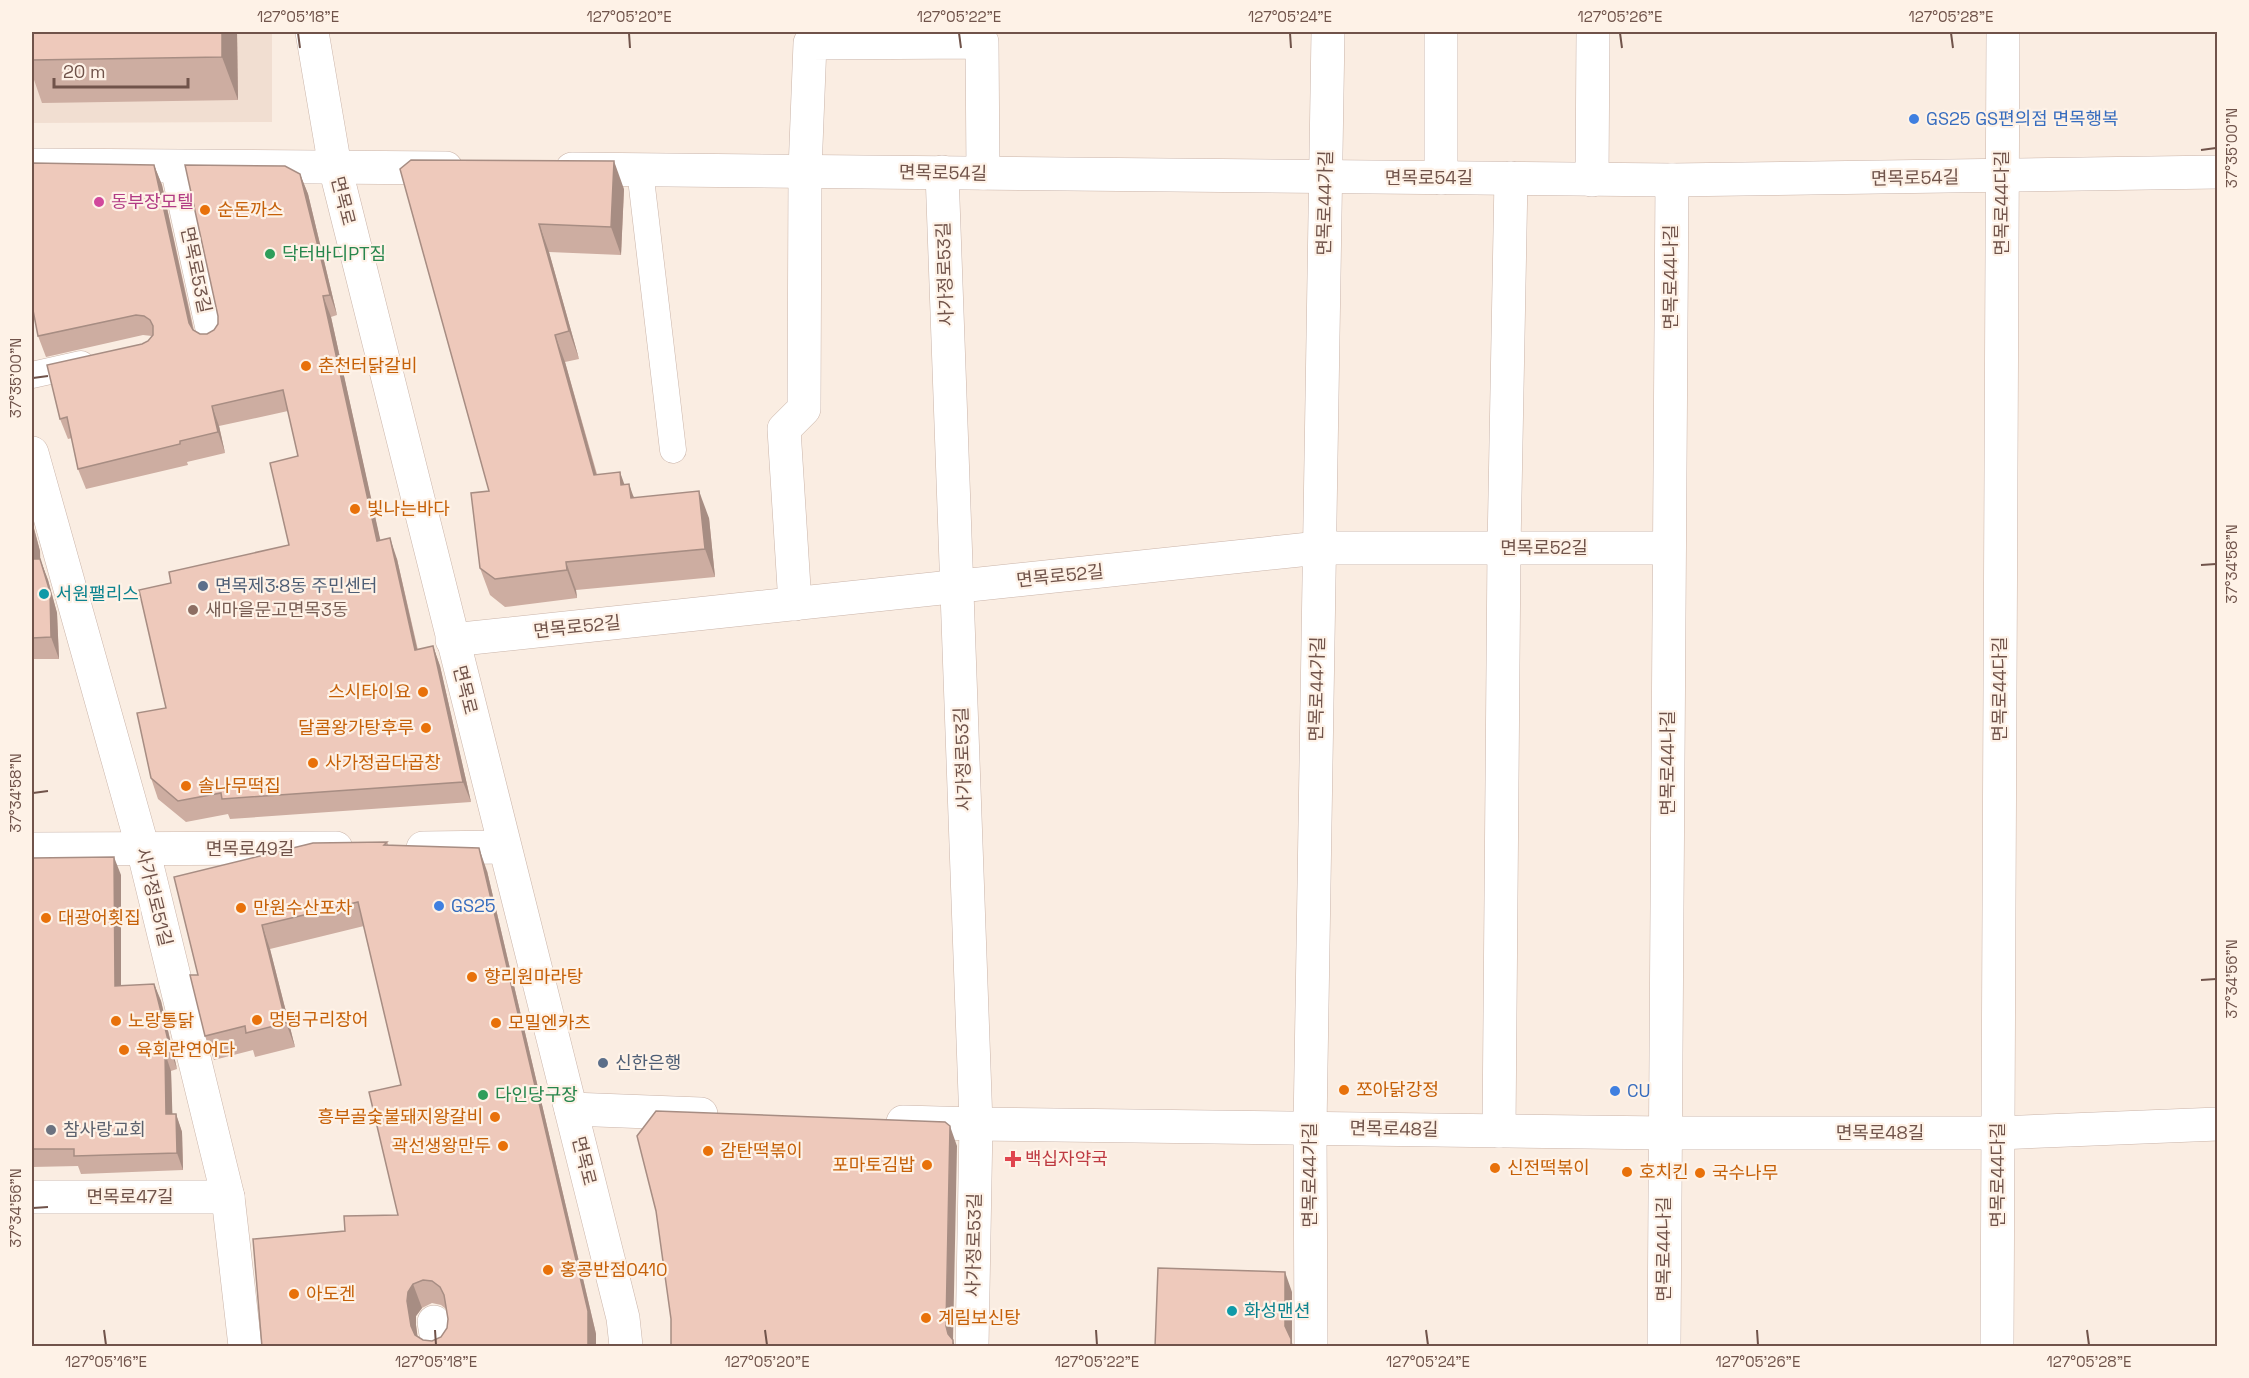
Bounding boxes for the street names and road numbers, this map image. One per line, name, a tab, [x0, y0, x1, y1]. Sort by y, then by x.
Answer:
street label: 면목로44가길	[1312, 150, 1337, 256]
street label: 면목로44다길	[1990, 150, 2013, 256]
street label: 면목로54길	[899, 160, 987, 185]
street label: 면목로54길	[1871, 165, 1959, 190]
street label: 면목로54길	[1385, 166, 1473, 189]
street label: 면목로	[326, 174, 361, 228]
street label: 사가정로53길	[931, 221, 958, 327]
street label: 면목로44나길	[1659, 224, 1682, 330]
street label: 면목로53길	[176, 225, 217, 315]
street label: 면목로52길	[1500, 536, 1588, 559]
street label: 면목로52길	[1015, 559, 1105, 592]
street label: 면목로52길	[532, 610, 622, 643]
street label: 면목로44가길	[1304, 636, 1329, 742]
street label: 면목로44다길	[1988, 636, 2011, 742]
street label: 면목로	[448, 663, 483, 717]
street label: 사가정로53길	[949, 706, 976, 812]
street label: 면목로44나길	[1656, 710, 1679, 816]
street label: 면목로49길	[206, 837, 294, 860]
street label: 사가정로51길	[131, 845, 178, 949]
street label: 면목로48길	[1349, 1116, 1439, 1141]
street label: 면목로48길	[1836, 1121, 1924, 1144]
street label: 면목로44가길	[1298, 1122, 1321, 1228]
street label: 면목로44다길	[1986, 1122, 2009, 1228]
street label: 면목로	[567, 1134, 602, 1188]
street label: 면목로47길	[86, 1185, 174, 1208]
street label: 사가정로53길	[961, 1193, 986, 1297]
street label: 면목로44나길	[1652, 1196, 1675, 1302]

